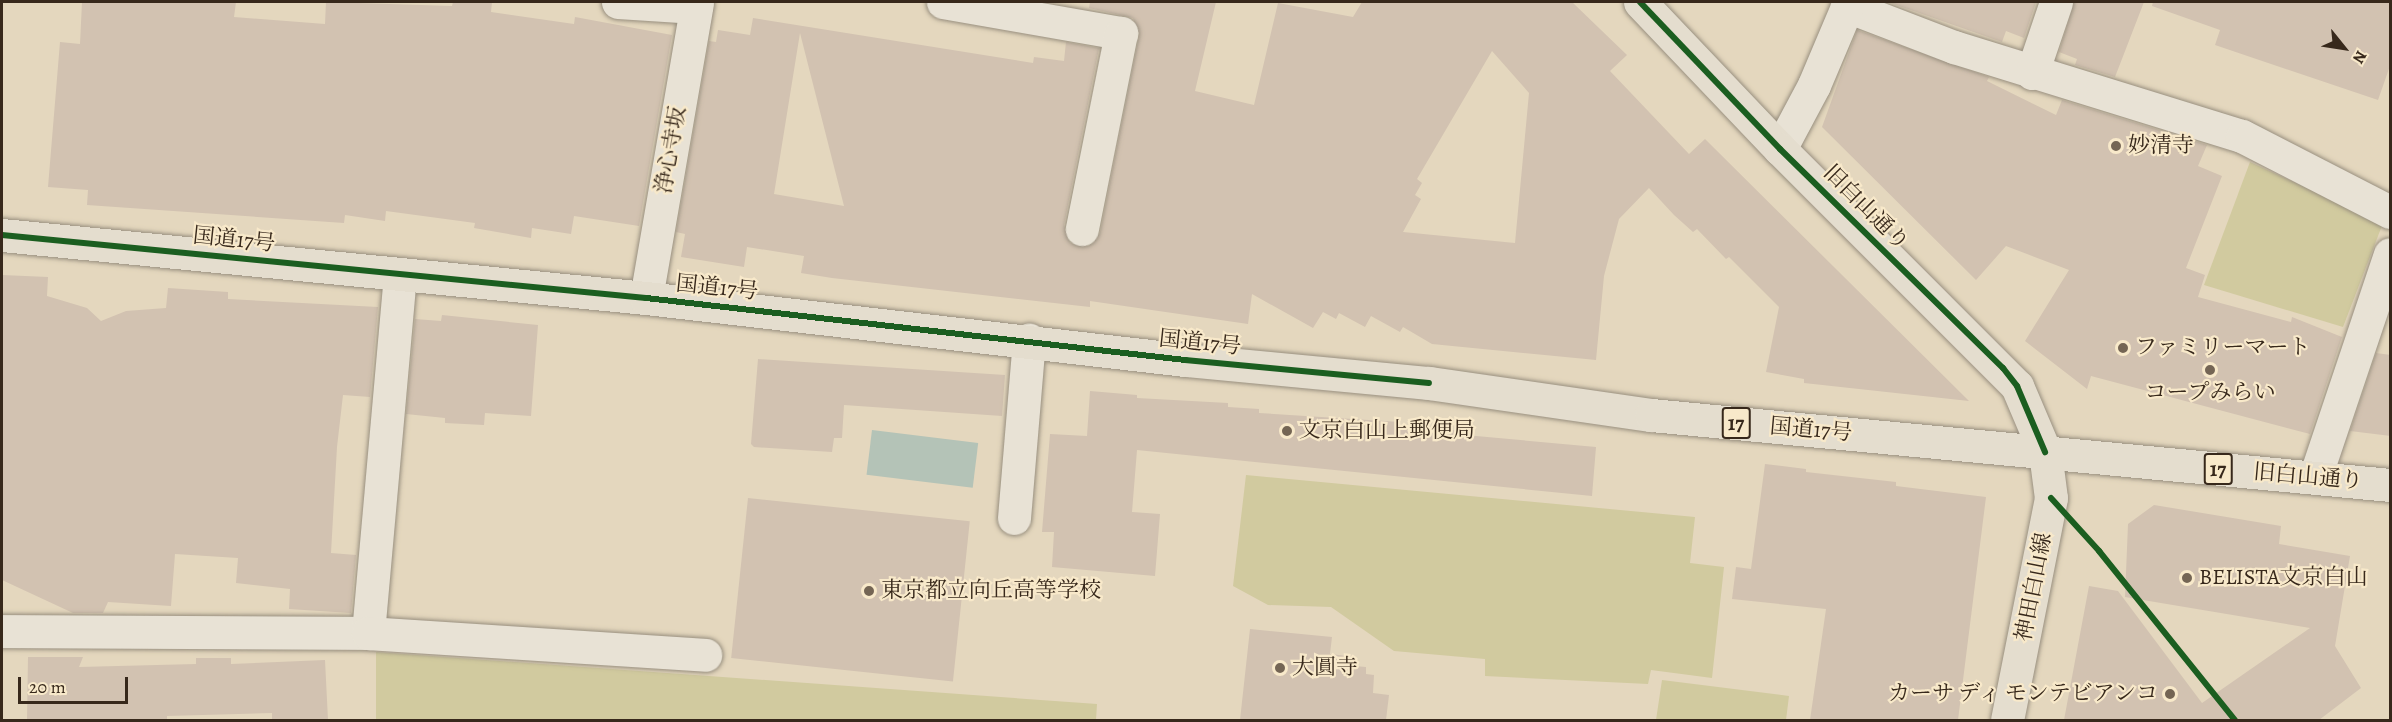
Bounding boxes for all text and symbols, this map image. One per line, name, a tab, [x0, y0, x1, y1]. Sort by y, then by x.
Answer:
north arrow	[2314, 18, 2374, 78]
text: N	[2347, 46, 2372, 68]
street label: 浄心寺坂	[650, 104, 692, 196]
place label: 妙清寺	[2128, 133, 2194, 159]
marker: 妙清寺	[2109, 139, 2123, 153]
street label: 旧白山通り	[1818, 160, 1914, 256]
street label: 国道17号	[191, 223, 277, 257]
street label: 国道17号	[674, 271, 760, 305]
street label: 国道17号	[1157, 326, 1243, 360]
place label: ファミリーマート	[2135, 335, 2311, 361]
marker: ファミリーマート	[2116, 341, 2130, 355]
marker: コープみらい	[2203, 363, 2217, 377]
place label: コープみらい	[2144, 380, 2276, 406]
road number: 17	[1721, 405, 1751, 441]
street label: 国道17号	[1769, 413, 1853, 447]
place label: 文京白山上郵便局	[1299, 418, 1475, 444]
marker: 文京白山上郵便局	[1280, 424, 1294, 438]
road number: 17	[2203, 451, 2233, 487]
street label: 旧白山通り	[2252, 459, 2364, 495]
street label: 神田白山線	[2011, 530, 2057, 644]
place label: BELISTA文京白山	[2199, 565, 2368, 591]
marker: BELISTA文京白山	[2180, 571, 2194, 585]
place label: 東京都立向丘高等学校	[881, 578, 1101, 604]
marker: 東京都立向丘高等学校	[862, 584, 876, 598]
place label: 大圓寺	[1292, 655, 1358, 681]
marker: 大圓寺	[1273, 661, 1287, 675]
scale bar	[21, 665, 130, 703]
text: 20 m	[29, 675, 66, 699]
place label: カーサ ディ モンテビアンコ	[1885, 681, 2158, 707]
marker: カーサ ディ モンテビアンコ	[2163, 687, 2177, 701]

